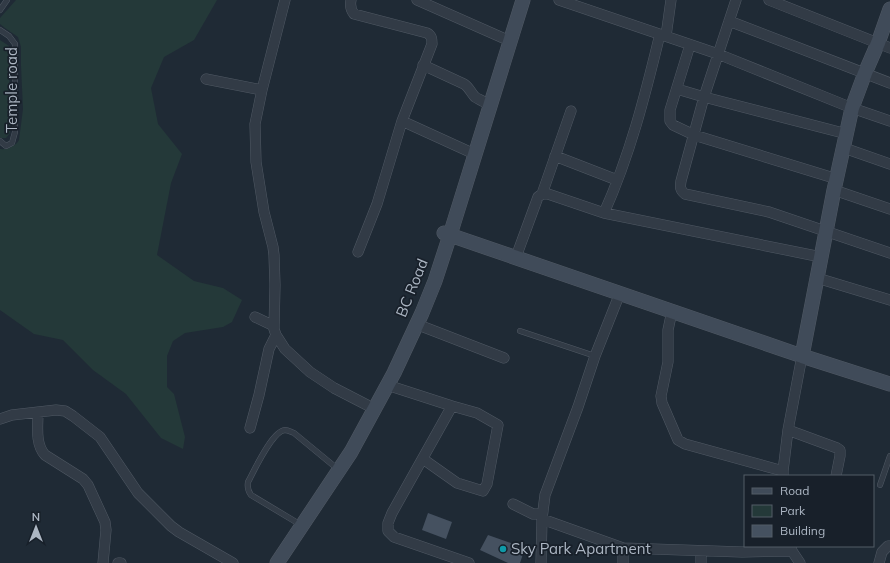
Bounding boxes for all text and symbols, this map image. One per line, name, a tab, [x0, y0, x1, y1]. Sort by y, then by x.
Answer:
street label: Temple road	[2, 47, 21, 133]
street label: BC Road	[391, 256, 432, 320]
legend	[744, 475, 874, 547]
text: Road	[780, 483, 809, 498]
text: Park	[780, 503, 806, 518]
north arrow	[16, 507, 56, 547]
text: N	[32, 510, 40, 524]
text: Building	[780, 523, 825, 538]
place label: Sky Park Apartment	[511, 539, 651, 558]
marker: Sky Park Apartment	[498, 544, 508, 554]

